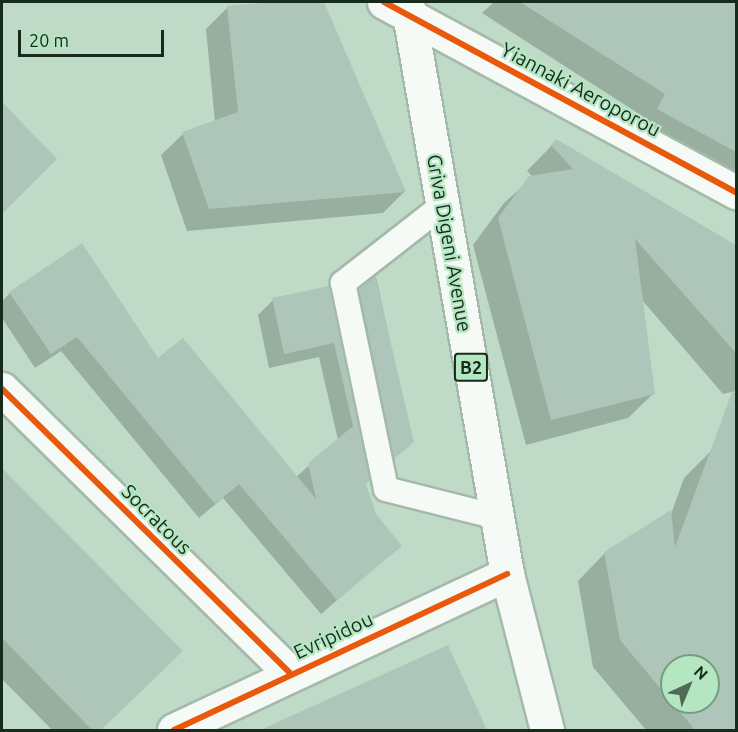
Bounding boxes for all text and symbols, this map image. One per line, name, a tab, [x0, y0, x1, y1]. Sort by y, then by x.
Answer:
scale bar	[21, 18, 166, 56]
text: 20 m	[29, 30, 69, 50]
street label: Yiannaki Aeroporou	[497, 37, 665, 141]
street label: Griva Digeni Avenue	[423, 152, 477, 334]
road number: B2	[453, 352, 489, 382]
street label: Socratous	[117, 479, 197, 559]
street label: Evripidou	[290, 606, 376, 664]
north arrow	[660, 654, 720, 714]
text: N	[691, 662, 712, 683]

